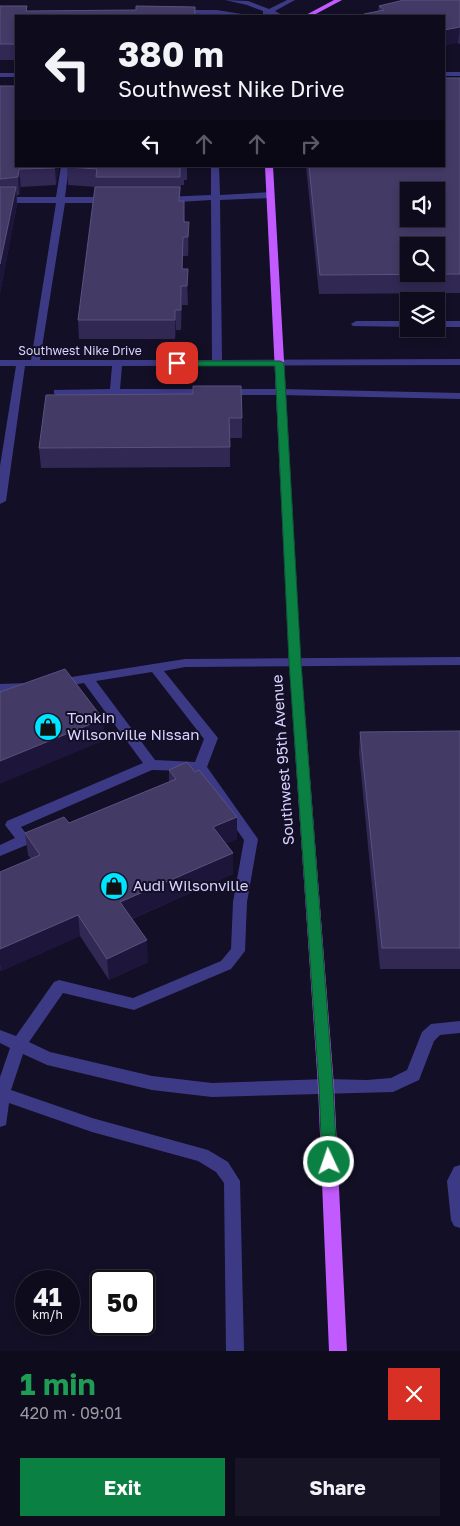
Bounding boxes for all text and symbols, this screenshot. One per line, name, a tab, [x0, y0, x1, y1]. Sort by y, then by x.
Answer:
text: 380 m	[118, 33, 224, 75]
icon: left	[35, 35, 100, 100]
text: Southwest Nike Drive	[118, 75, 344, 102]
icon: left	[137, 130, 165, 158]
icon: ahead	[190, 130, 218, 158]
icon: ahead	[243, 130, 271, 158]
icon: right	[296, 130, 324, 158]
map controls	[400, 182, 445, 337]
button: sound	[400, 182, 445, 227]
button: search	[400, 237, 445, 282]
button: layers	[400, 292, 445, 337]
pin	[156, 342, 198, 384]
street label: Southwest Nike Drive	[18, 343, 142, 358]
icon: arrive	[163, 349, 191, 377]
street label: Southwest 95th Avenue	[267, 674, 297, 846]
place label: Tonkin Wilsonville Nissan	[67, 708, 199, 743]
shop icon: Tonkin Wilsonville Nissan	[33, 712, 63, 742]
shop icon: Audi Wilsonville	[99, 871, 129, 901]
place label: Audi Wilsonville	[133, 876, 249, 894]
position arrow	[302, 1135, 354, 1187]
speed limit sign: 50	[90, 1270, 155, 1335]
text: 41	[33, 1281, 62, 1312]
text: km/h	[32, 1307, 63, 1322]
text: 1 min	[20, 1366, 96, 1402]
button: close	[388, 1368, 440, 1420]
text: 420 m · 09:01	[20, 1403, 122, 1423]
button: Exit	[20, 1458, 225, 1516]
button: Share	[235, 1458, 440, 1516]

